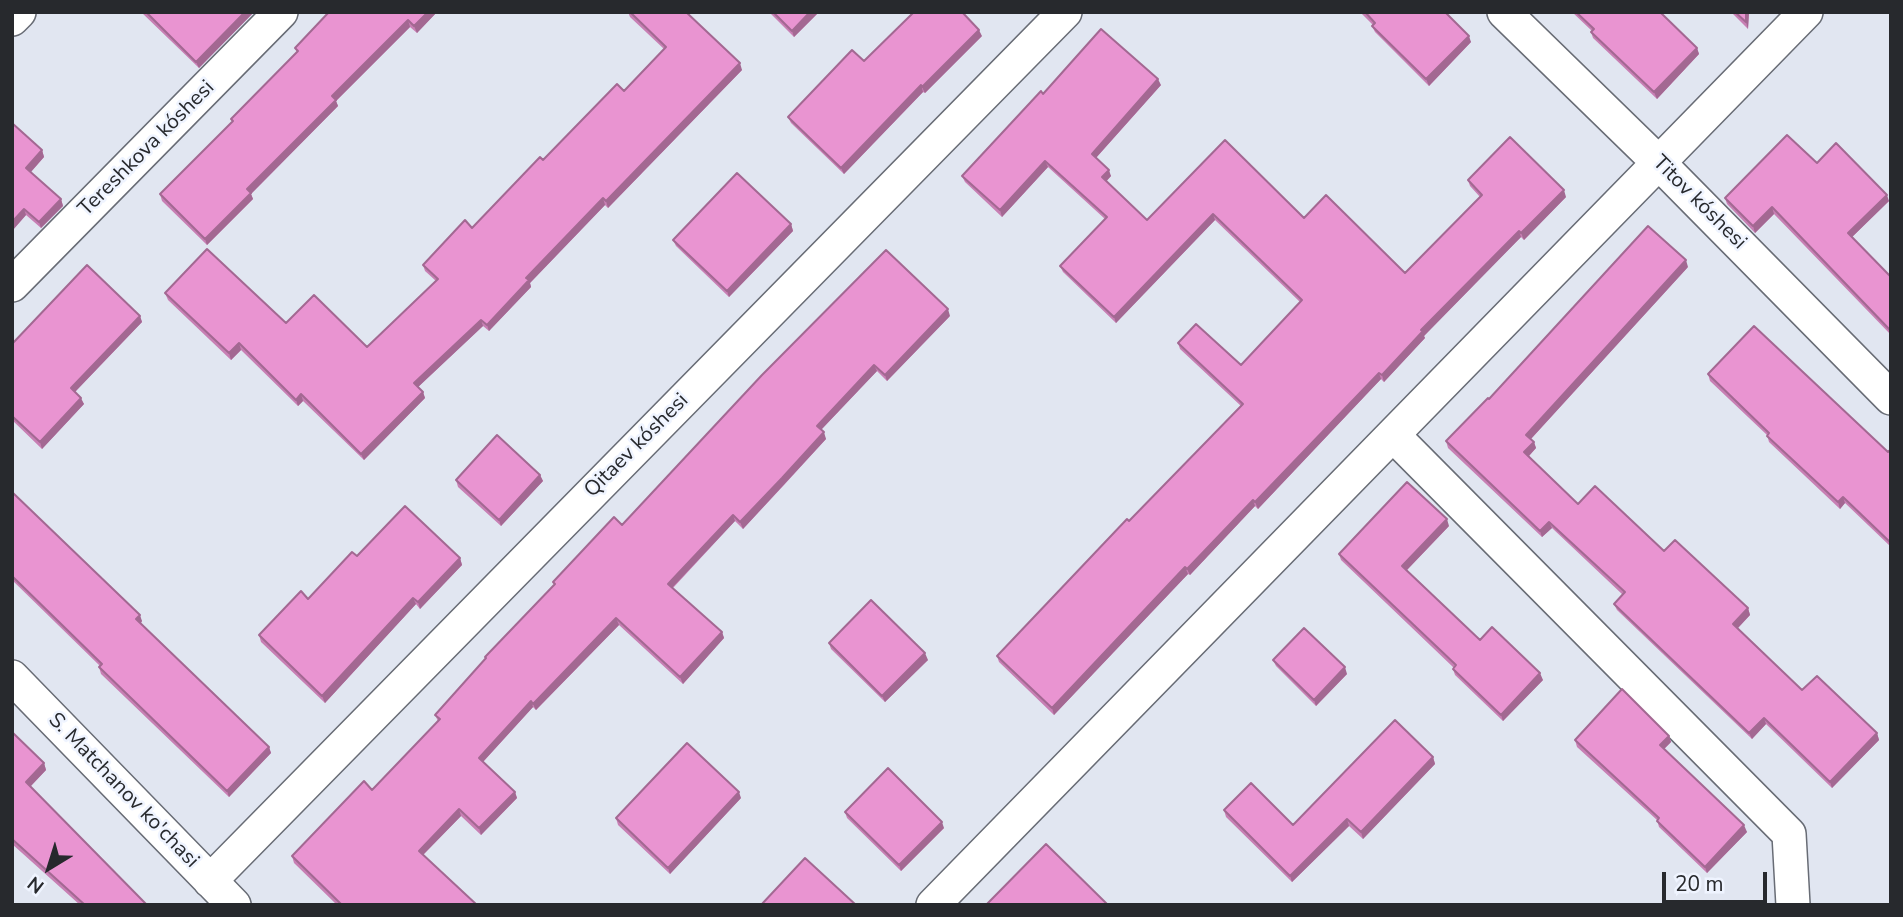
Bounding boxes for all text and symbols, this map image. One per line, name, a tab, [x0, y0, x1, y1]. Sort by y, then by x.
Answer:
street label: Tereshkova kóshesi	[74, 76, 220, 222]
street label: Titov kóshesi	[1647, 151, 1751, 255]
street label: Qitaev kóshesi	[580, 389, 694, 503]
street label: S. Matchanov ko'chasi	[42, 708, 204, 874]
north arrow	[14, 833, 84, 903]
scale bar	[1665, 858, 1770, 902]
text: N	[22, 870, 50, 899]
text: 20 m	[1675, 870, 1724, 898]

